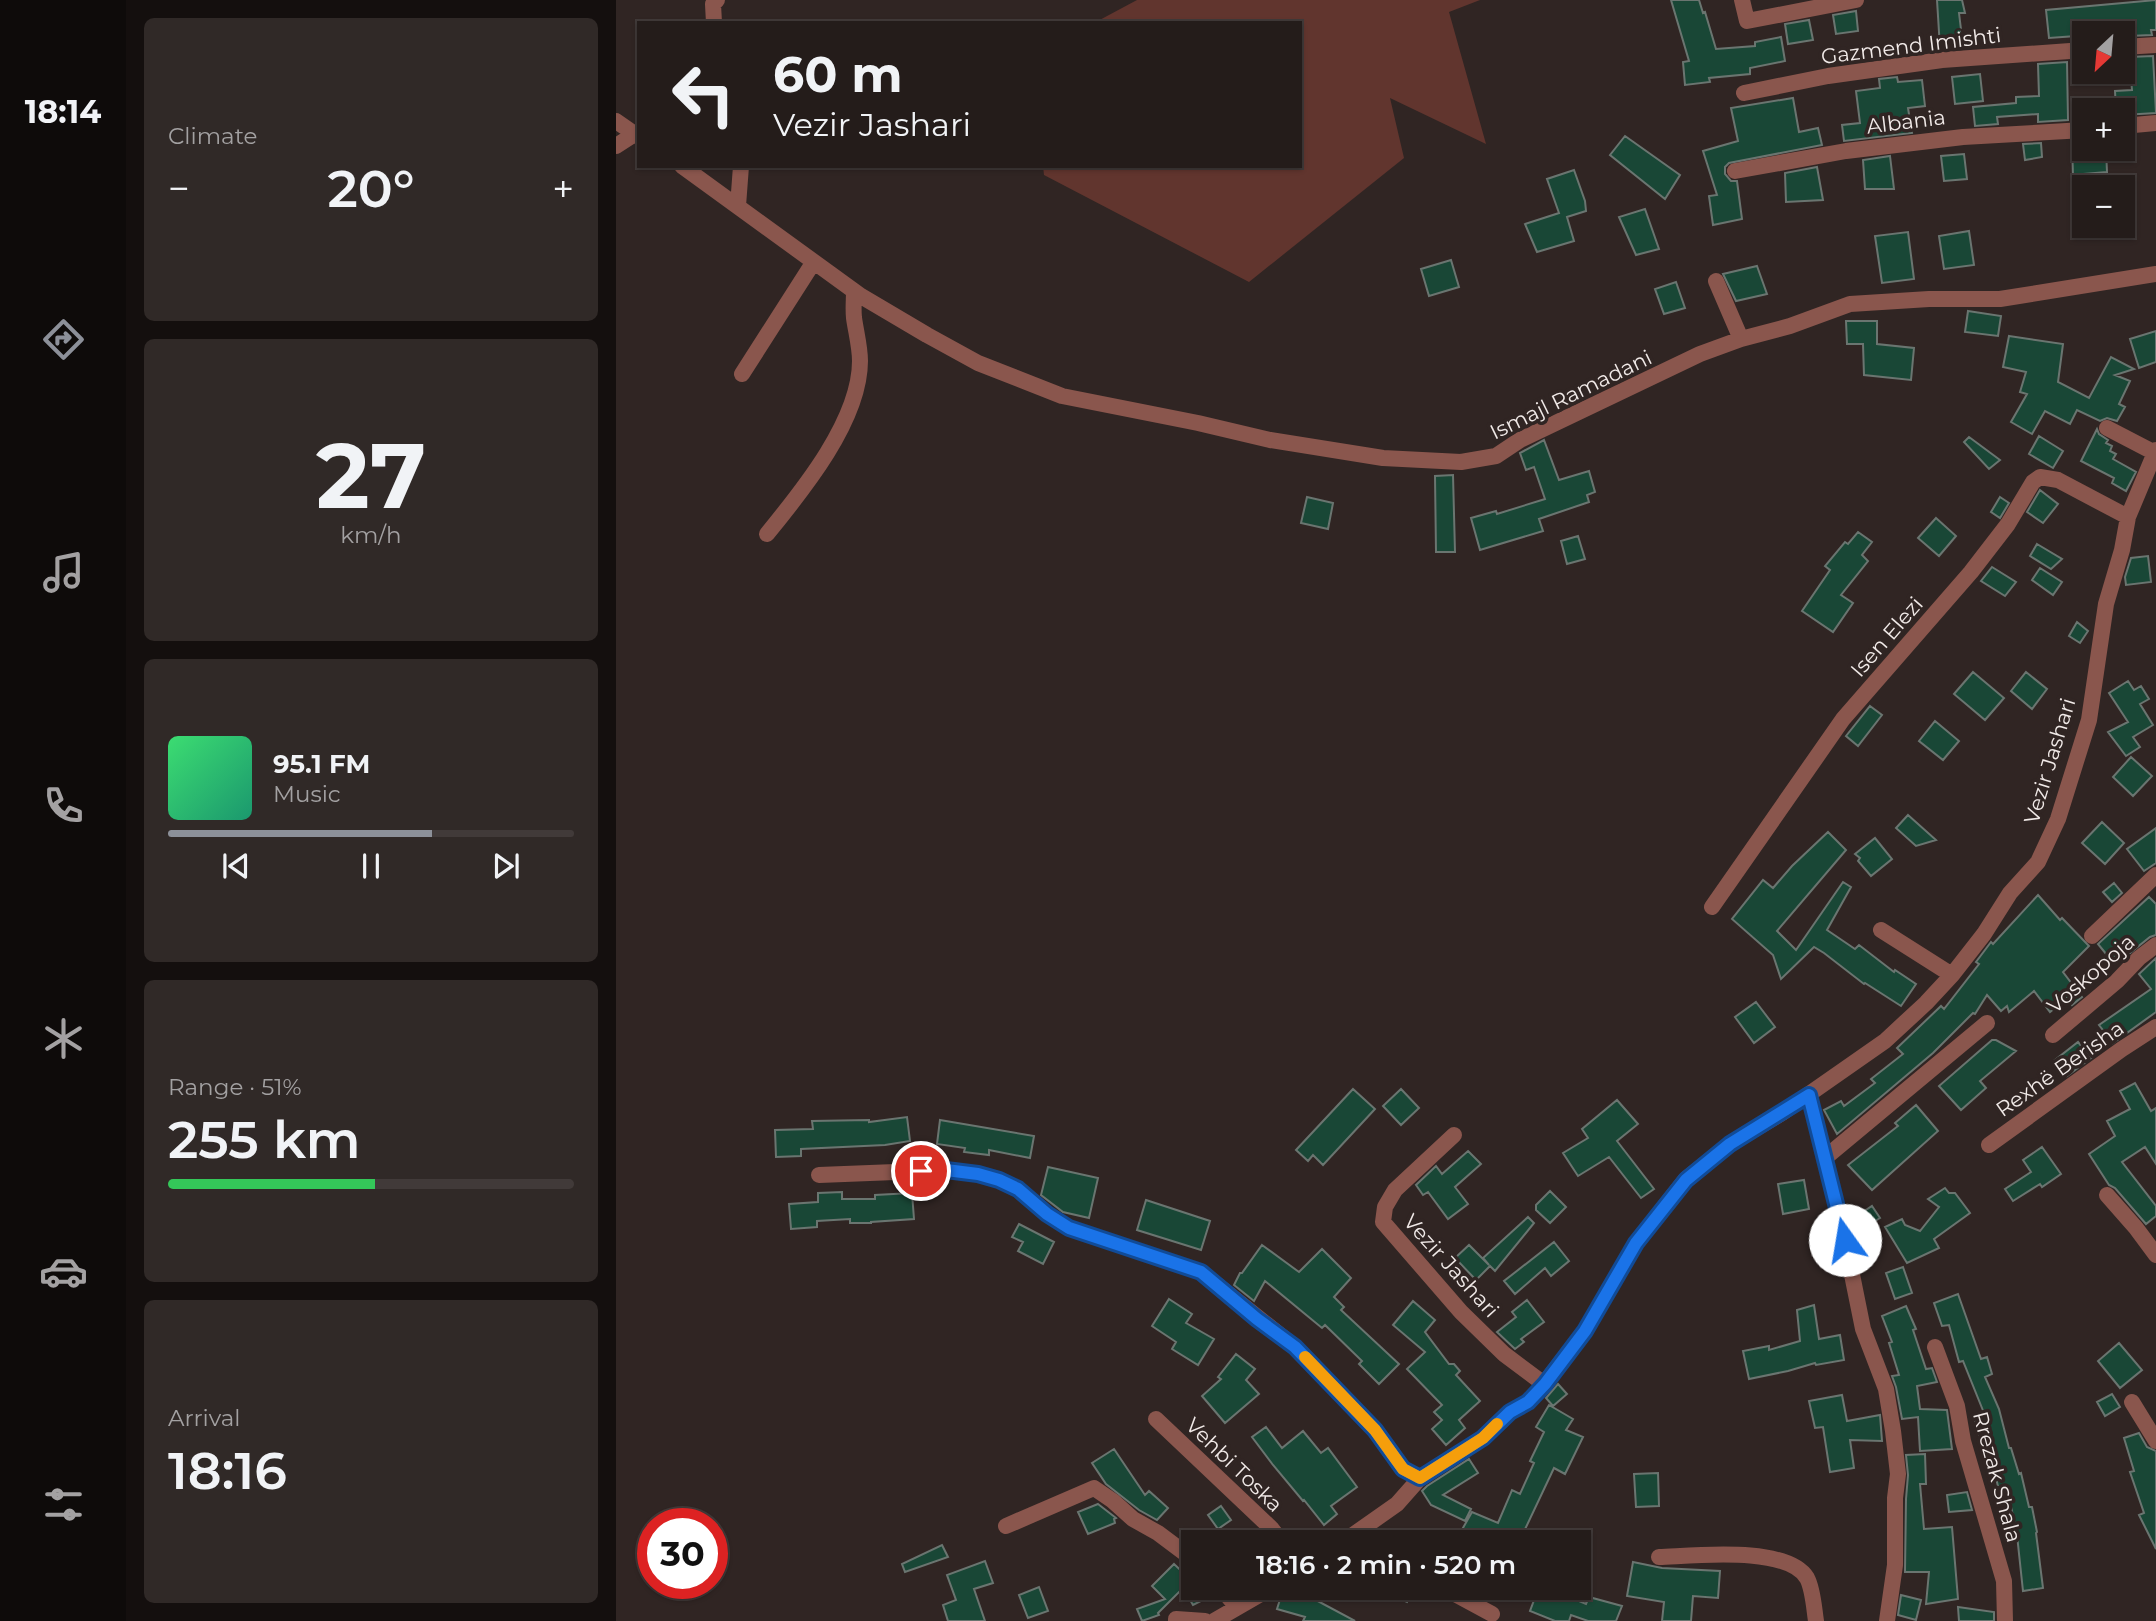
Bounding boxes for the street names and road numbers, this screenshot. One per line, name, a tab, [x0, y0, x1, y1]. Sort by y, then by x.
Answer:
street label: Gazmend Imishti	[1820, 22, 2002, 69]
street label: Albania	[1865, 104, 1947, 139]
street label: Ismajl Ramadani	[1486, 345, 1656, 445]
street label: Isen Elezi	[1845, 592, 1928, 682]
street label: Vezir Jashari	[2019, 695, 2080, 827]
street label: Voskopoja	[2042, 929, 2140, 1018]
street label: Rexhë Berisha	[1991, 1015, 2128, 1122]
street label: Vezir Jashari	[1399, 1209, 1504, 1322]
street label: Rrezak Shala	[1968, 1409, 2027, 1545]
street label: Vehbi Toska	[1181, 1412, 1288, 1517]

